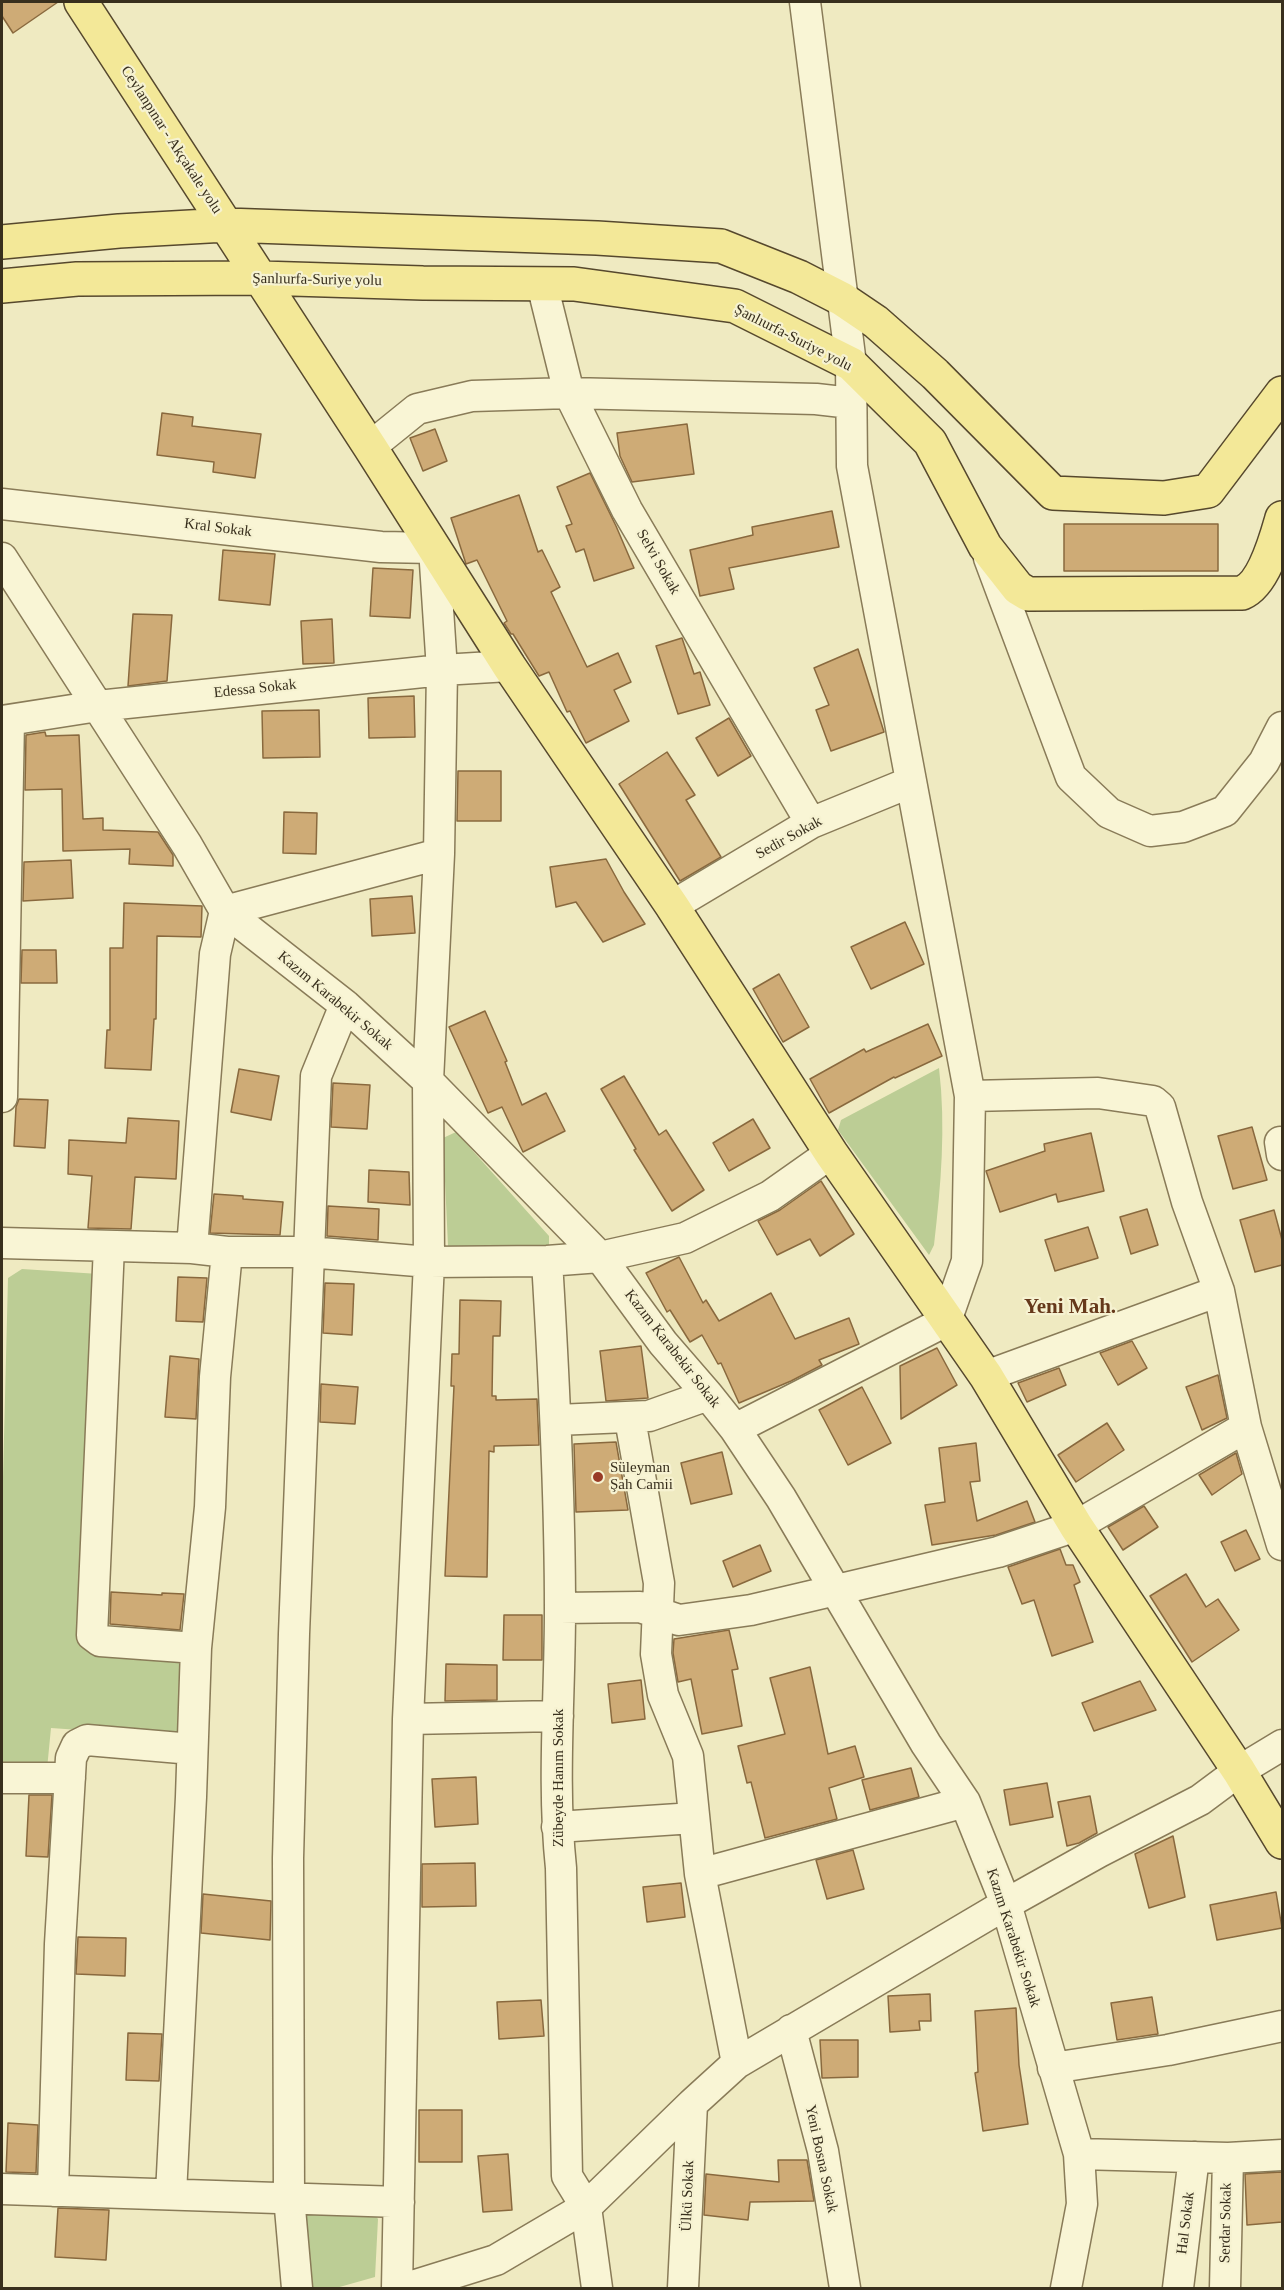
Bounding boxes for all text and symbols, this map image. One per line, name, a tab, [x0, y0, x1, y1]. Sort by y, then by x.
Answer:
street label: Ceylanpınar - Akçakale yolu	[116, 63, 226, 217]
street label: Şanlıurfa-Suriye yolu	[252, 270, 382, 290]
street label: Şanlıurfa-Suriye yolu	[731, 301, 855, 375]
street label: Kral Sokak	[183, 515, 253, 541]
street label: Selvi Sokak	[632, 526, 684, 598]
street label: Edessa Sokak	[213, 676, 297, 702]
street label: Sedir Sokak	[753, 812, 825, 864]
street label: Kazım Karabekir Sokak	[274, 948, 396, 1054]
street label: Kazım Karabekir Sokak	[620, 1286, 724, 1412]
district label: Yeni Mah.	[1024, 1295, 1116, 1321]
place label: Süleyman Şah Camii	[610, 1459, 673, 1494]
marker: Süleyman Şah Camii	[591, 1470, 605, 1484]
street label: Zübeyde Hanım Sokak	[550, 1709, 568, 1847]
street label: Kazım Karabekir Sokak	[982, 1866, 1044, 2010]
street label: Yeni Bosna Sokak	[801, 2103, 841, 2215]
street label: Ülkü Sokak	[678, 2160, 698, 2232]
street label: Serdar Sokak	[1216, 2183, 1236, 2263]
street label: Hal Sokak	[1173, 2191, 1199, 2255]

